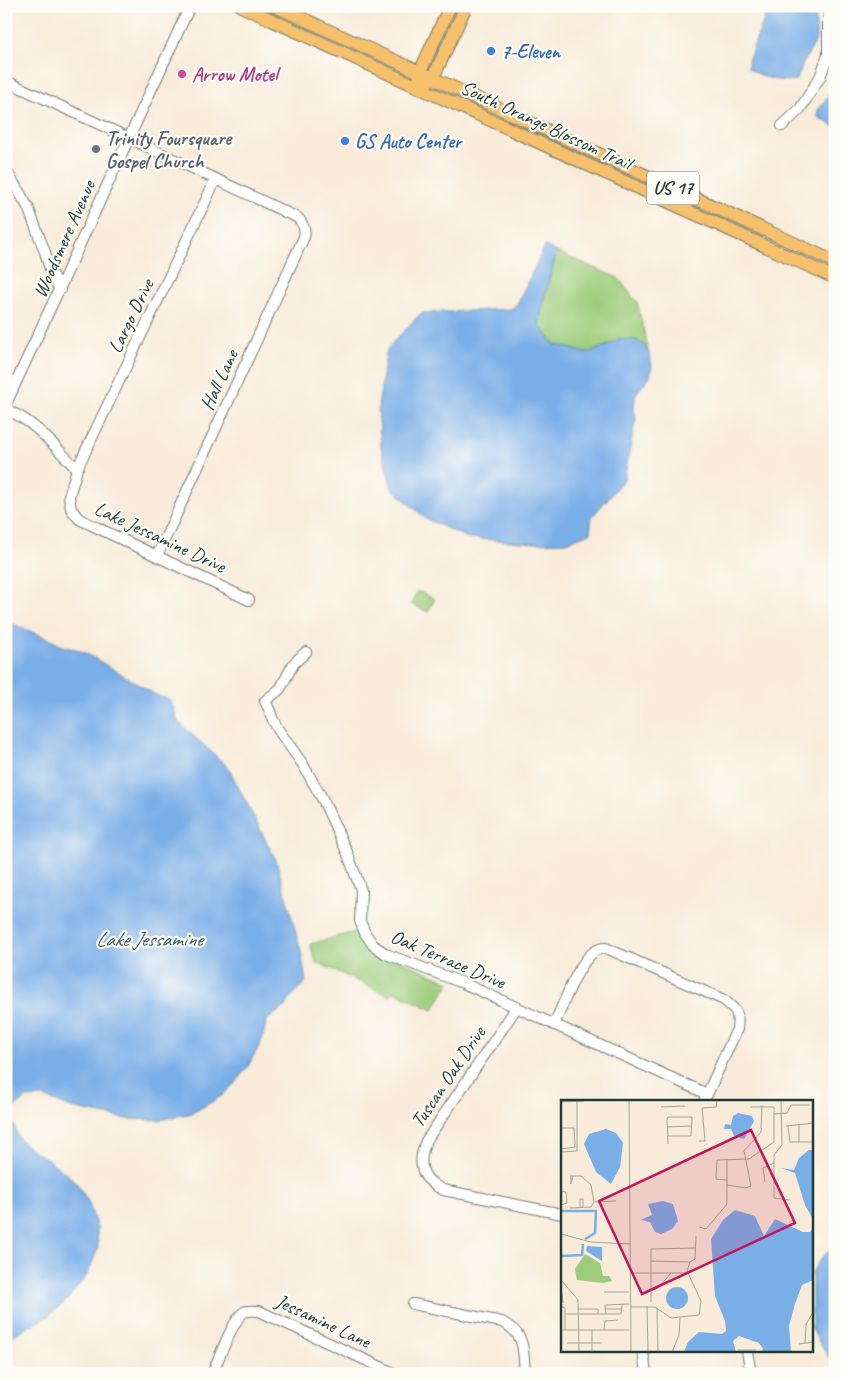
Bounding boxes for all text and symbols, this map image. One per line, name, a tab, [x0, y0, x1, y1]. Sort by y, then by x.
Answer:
place label: 7-Eleven	[501, 39, 562, 64]
marker: 7-Eleven	[485, 45, 497, 57]
place label: Arrow Motel	[192, 62, 281, 87]
marker: Arrow Motel	[176, 68, 188, 80]
street label: South Orange Blossom Trail	[457, 74, 639, 177]
place label: Trinity Foursquare Gospel Church	[106, 126, 233, 174]
place label: GS Auto Center	[355, 129, 464, 154]
marker: GS Auto Center	[339, 135, 351, 147]
marker: Trinity Foursquare Gospel Church	[90, 143, 102, 155]
road number: US 17	[647, 172, 699, 204]
street label: Woodsmere Avenue	[27, 175, 102, 301]
street label: Largo Drive	[102, 274, 160, 357]
street label: Hall Lane	[194, 345, 244, 414]
street label: Lake Jessamine Drive	[90, 496, 231, 579]
street label: Oak Terrace Drive	[387, 924, 510, 995]
water label: Lake Jessamine	[96, 926, 205, 952]
street label: Tuscan Oak Drive	[405, 1021, 492, 1132]
inset map	[561, 1100, 814, 1352]
street label: Jessamine Lane	[271, 1288, 376, 1354]

